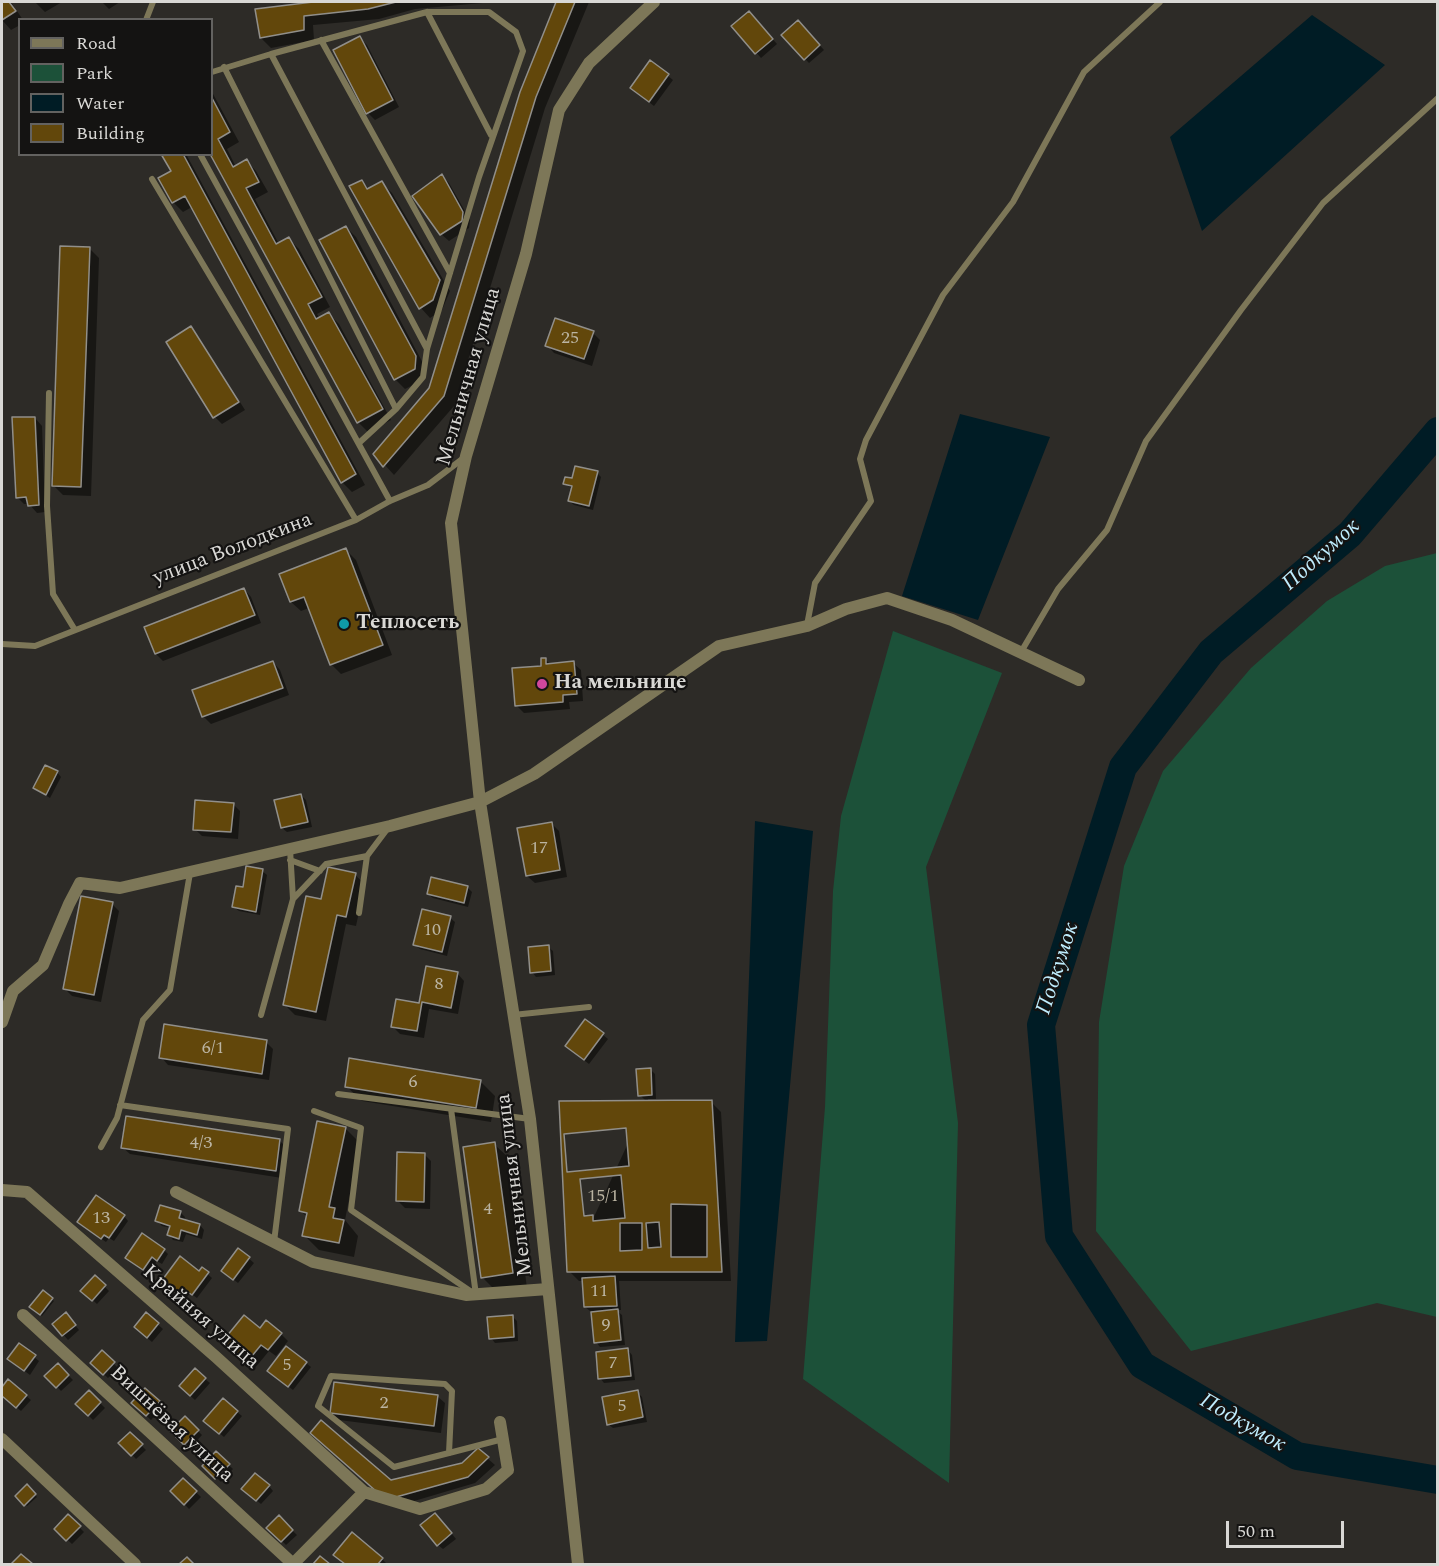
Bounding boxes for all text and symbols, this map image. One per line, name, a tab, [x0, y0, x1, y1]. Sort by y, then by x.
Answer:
legend	[18, 18, 213, 156]
text: Road	[76, 30, 117, 57]
text: Park	[76, 60, 113, 87]
text: Water	[76, 90, 124, 117]
text: Building	[76, 120, 145, 147]
street label: Мельничная улица	[432, 285, 508, 469]
house number: 25	[561, 328, 579, 350]
street label: улица Володкина	[150, 508, 316, 592]
water label: Подкумок	[1278, 514, 1366, 598]
place label: Теплосеть	[356, 611, 459, 637]
marker: Теплосеть	[337, 617, 351, 631]
place label: На мельнице	[554, 671, 686, 697]
marker: На мельнице	[535, 677, 549, 691]
house number: 17	[530, 838, 548, 860]
house number: 10	[423, 920, 441, 942]
water label: Подкумок	[1032, 920, 1086, 1018]
house number: 8	[435, 974, 443, 996]
house number: 6/1	[202, 1038, 224, 1060]
house number: 6	[409, 1072, 417, 1094]
street label: Мельничная улица	[492, 1092, 540, 1278]
house number: 4/3	[190, 1133, 212, 1155]
house number: 15/1	[587, 1186, 619, 1208]
house number: 4	[484, 1199, 492, 1221]
house number: 13	[92, 1208, 110, 1230]
street label: Крайняя улица	[136, 1260, 264, 1376]
house number: 11	[590, 1281, 608, 1303]
house number: 9	[602, 1315, 610, 1337]
house number: 7	[609, 1353, 617, 1375]
house number: 5	[283, 1355, 291, 1377]
street label: Вишнёвая улица	[104, 1361, 238, 1489]
water label: Подкумок	[1194, 1389, 1290, 1459]
house number: 2	[380, 1393, 388, 1415]
house number: 5	[618, 1396, 626, 1418]
scale bar	[1229, 1509, 1348, 1547]
text: 50 m	[1237, 1518, 1275, 1545]

